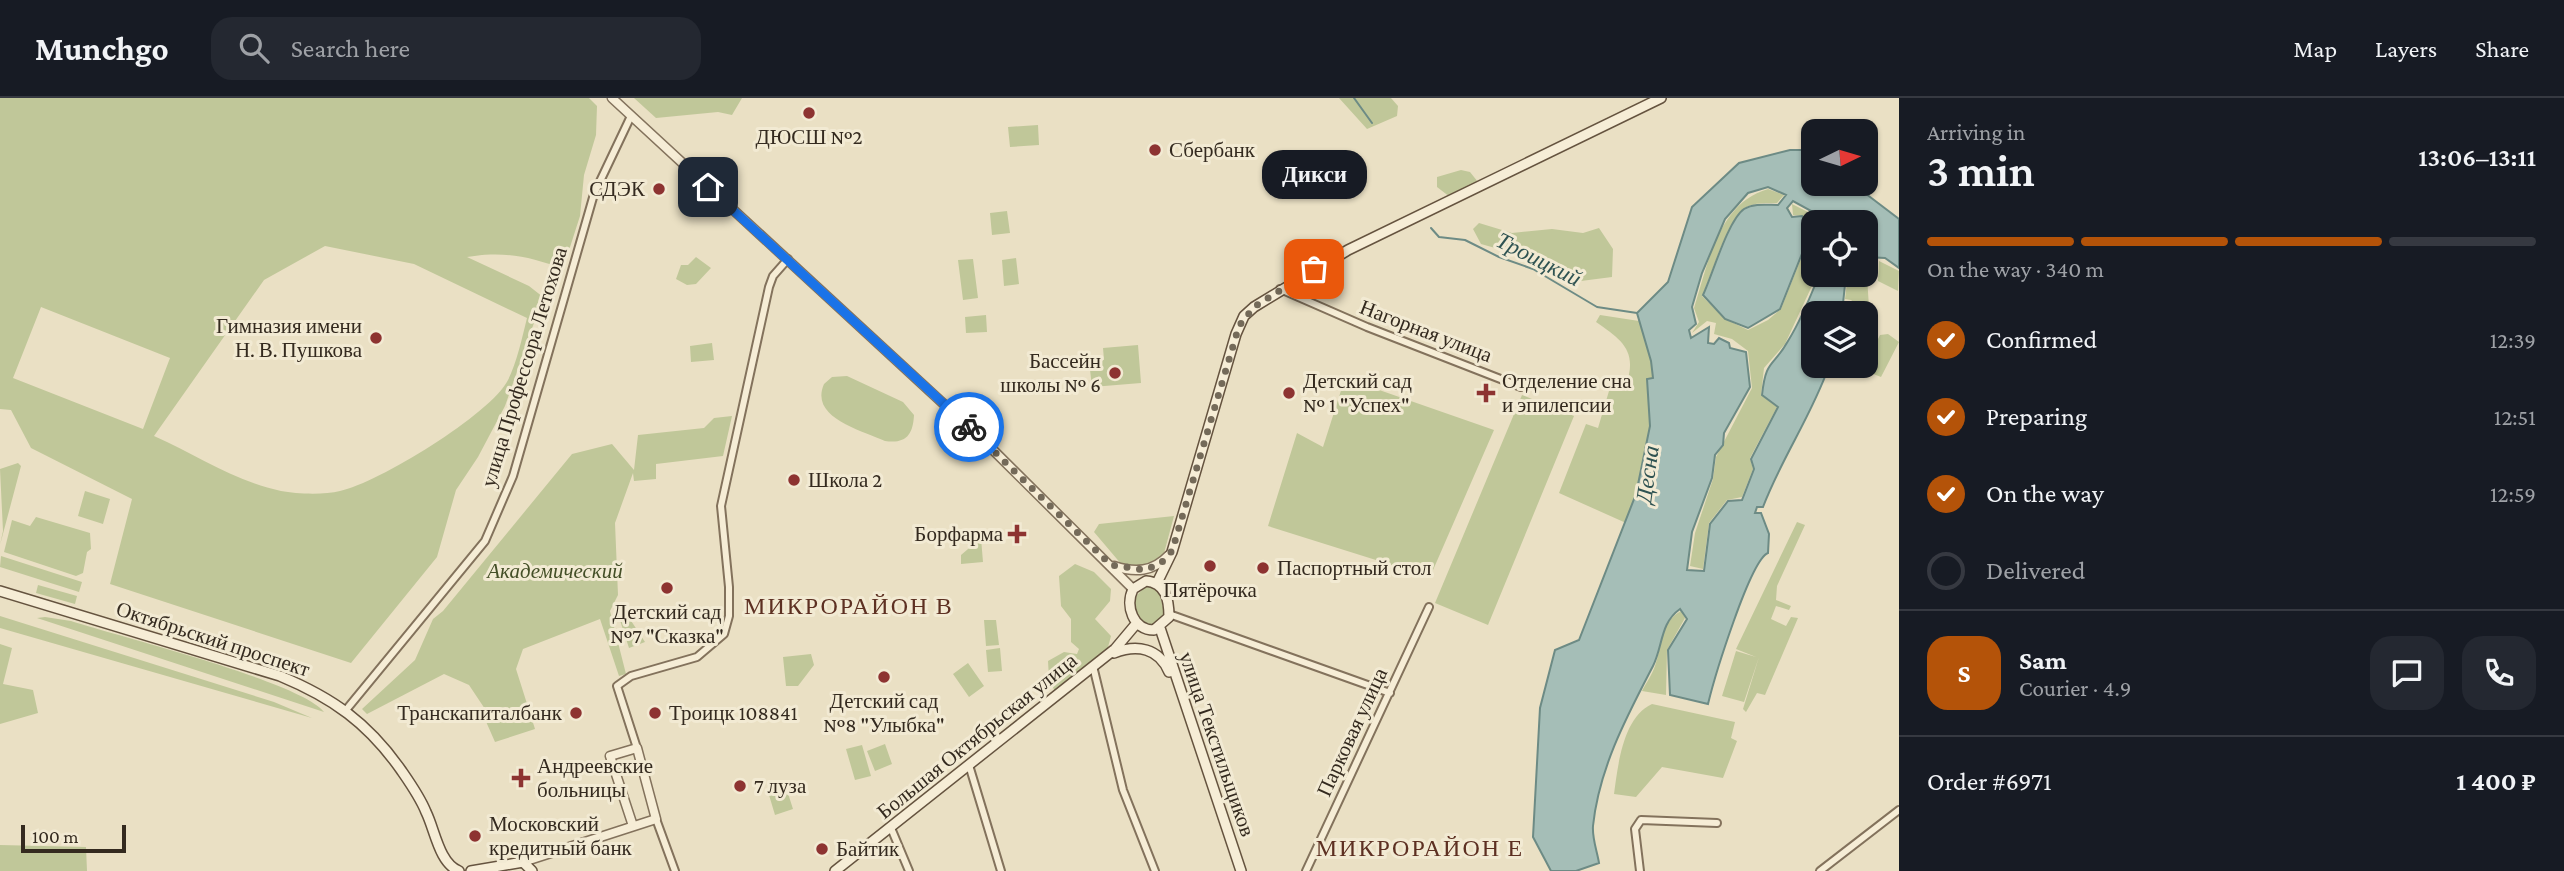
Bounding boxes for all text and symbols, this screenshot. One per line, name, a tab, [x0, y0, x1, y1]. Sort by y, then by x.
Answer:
search box	[211, 17, 701, 80]
icon: search	[235, 29, 273, 67]
text: Munchgo	[35, 30, 169, 67]
text: Search here	[291, 34, 410, 63]
text: Map	[2293, 35, 2337, 62]
text: Layers	[2375, 35, 2437, 62]
text: Share	[2475, 35, 2529, 62]
marker: ДЮСШ №2	[801, 105, 817, 121]
north arrow	[1801, 119, 1878, 196]
map controls	[1801, 119, 1878, 378]
text: Arriving in	[1927, 119, 2025, 145]
place label: ДЮСШ №2	[755, 125, 863, 149]
place label: Сбербанк	[1169, 138, 1256, 162]
marker: Сбербанк	[1147, 142, 1163, 158]
text: 13:06–13:11	[2418, 143, 2536, 172]
text: 3 min	[1927, 145, 2035, 196]
callout: Дикси	[1262, 150, 1366, 199]
pin	[678, 157, 738, 217]
text: Дикси	[1282, 161, 1347, 187]
icon: home	[689, 168, 727, 206]
place label: СДЭК	[589, 177, 646, 201]
marker: СДЭК	[651, 181, 667, 197]
button: locate	[1801, 210, 1878, 287]
water label: Троицкий	[1492, 227, 1586, 292]
pin	[1284, 239, 1344, 299]
street label: улица Профессора Летохова	[476, 243, 572, 490]
icon: bag	[1295, 250, 1333, 288]
text: On the way · 340 m	[1927, 256, 2104, 282]
street label: Нагорная улица	[1357, 295, 1496, 367]
button: layers	[1801, 301, 1878, 378]
place label: Гимназия имени Н. В. Пушкова	[216, 314, 363, 362]
icon: check	[1927, 321, 1965, 359]
text: Confirmed	[1986, 325, 2097, 354]
text: 12:39	[2490, 327, 2536, 353]
marker: Гимназия имени Н. В. Пушкова	[368, 330, 384, 346]
place label: Бассейн школы № 6	[1000, 349, 1101, 397]
marker: Бассейн школы № 6	[1107, 365, 1123, 381]
place label: Детский сад № 1 "Успех"	[1303, 369, 1412, 417]
place label: Отделение сна и эпилепсии	[1502, 369, 1632, 417]
marker: Отделение сна и эпилепсии	[1476, 383, 1496, 403]
marker: Детский сад № 1 "Успех"	[1281, 385, 1297, 401]
courier	[934, 392, 1004, 462]
icon: check	[1927, 398, 1965, 436]
text: Preparing	[1986, 402, 2087, 431]
text: 12:51	[2494, 404, 2536, 430]
icon: bike	[950, 408, 988, 446]
water label: Десна	[1630, 444, 1664, 506]
place label: Школа 2	[808, 468, 882, 492]
marker: Школа 2	[786, 472, 802, 488]
icon: check	[1927, 475, 1965, 513]
text: On the way	[1986, 479, 2104, 508]
text: 12:59	[2490, 481, 2536, 507]
place label: Борфарма	[914, 522, 1004, 546]
marker: Борфарма	[1009, 526, 1025, 542]
place label: Паспортный стол	[1277, 556, 1431, 580]
text: Delivered	[1986, 556, 2085, 585]
marker: Пятёрочка	[1202, 558, 1218, 574]
park label: Академический	[485, 559, 623, 583]
marker: Паспортный стол	[1255, 560, 1271, 576]
place label: Пятёрочка	[1163, 578, 1257, 602]
marker: Детский сад №7 "Сказка"	[659, 580, 675, 596]
district label: МИКРОРАЙОН В	[744, 592, 954, 619]
street label: Октябрьский проспект	[113, 596, 313, 682]
place label: Детский сад №7 "Сказка"	[610, 600, 724, 648]
button: chat	[2370, 636, 2444, 710]
button: phone	[2462, 636, 2536, 710]
text: Sam	[2019, 646, 2067, 675]
street label: Большая Октябрьская улица	[872, 648, 1082, 824]
street label: улица Текстильщиков	[1174, 649, 1260, 839]
text: S	[1958, 659, 1971, 688]
street label: Парковая улица	[1312, 663, 1393, 800]
marker: Детский сад №8 "Улыбка"	[876, 669, 892, 685]
text: Courier · 4.9	[2019, 675, 2131, 701]
place label: Детский сад №8 "Улыбка"	[823, 689, 945, 737]
place label: Транскапиталбанк	[397, 701, 563, 725]
place label: Троицк 108841	[669, 701, 798, 725]
marker: Транскапиталбанк	[568, 705, 584, 721]
marker: Троицк 108841	[647, 705, 663, 721]
place label: Андреевские больницы	[537, 754, 653, 802]
text: Order #6971	[1927, 767, 2052, 796]
text: 1 400 ₽	[2456, 767, 2536, 796]
marker: Андреевские больницы	[511, 768, 531, 788]
place label: 7 луза	[754, 774, 807, 798]
marker: 7 луза	[732, 778, 748, 794]
place label: Московский кредитный банк	[489, 812, 633, 860]
scale bar	[21, 822, 126, 854]
text: 100 m	[32, 826, 79, 847]
marker: Московский кредитный банк	[467, 828, 483, 844]
district label: МИКРОРАЙОН Е	[1316, 834, 1524, 861]
place label: Байтик	[836, 837, 900, 861]
marker: Байтик	[814, 841, 830, 857]

